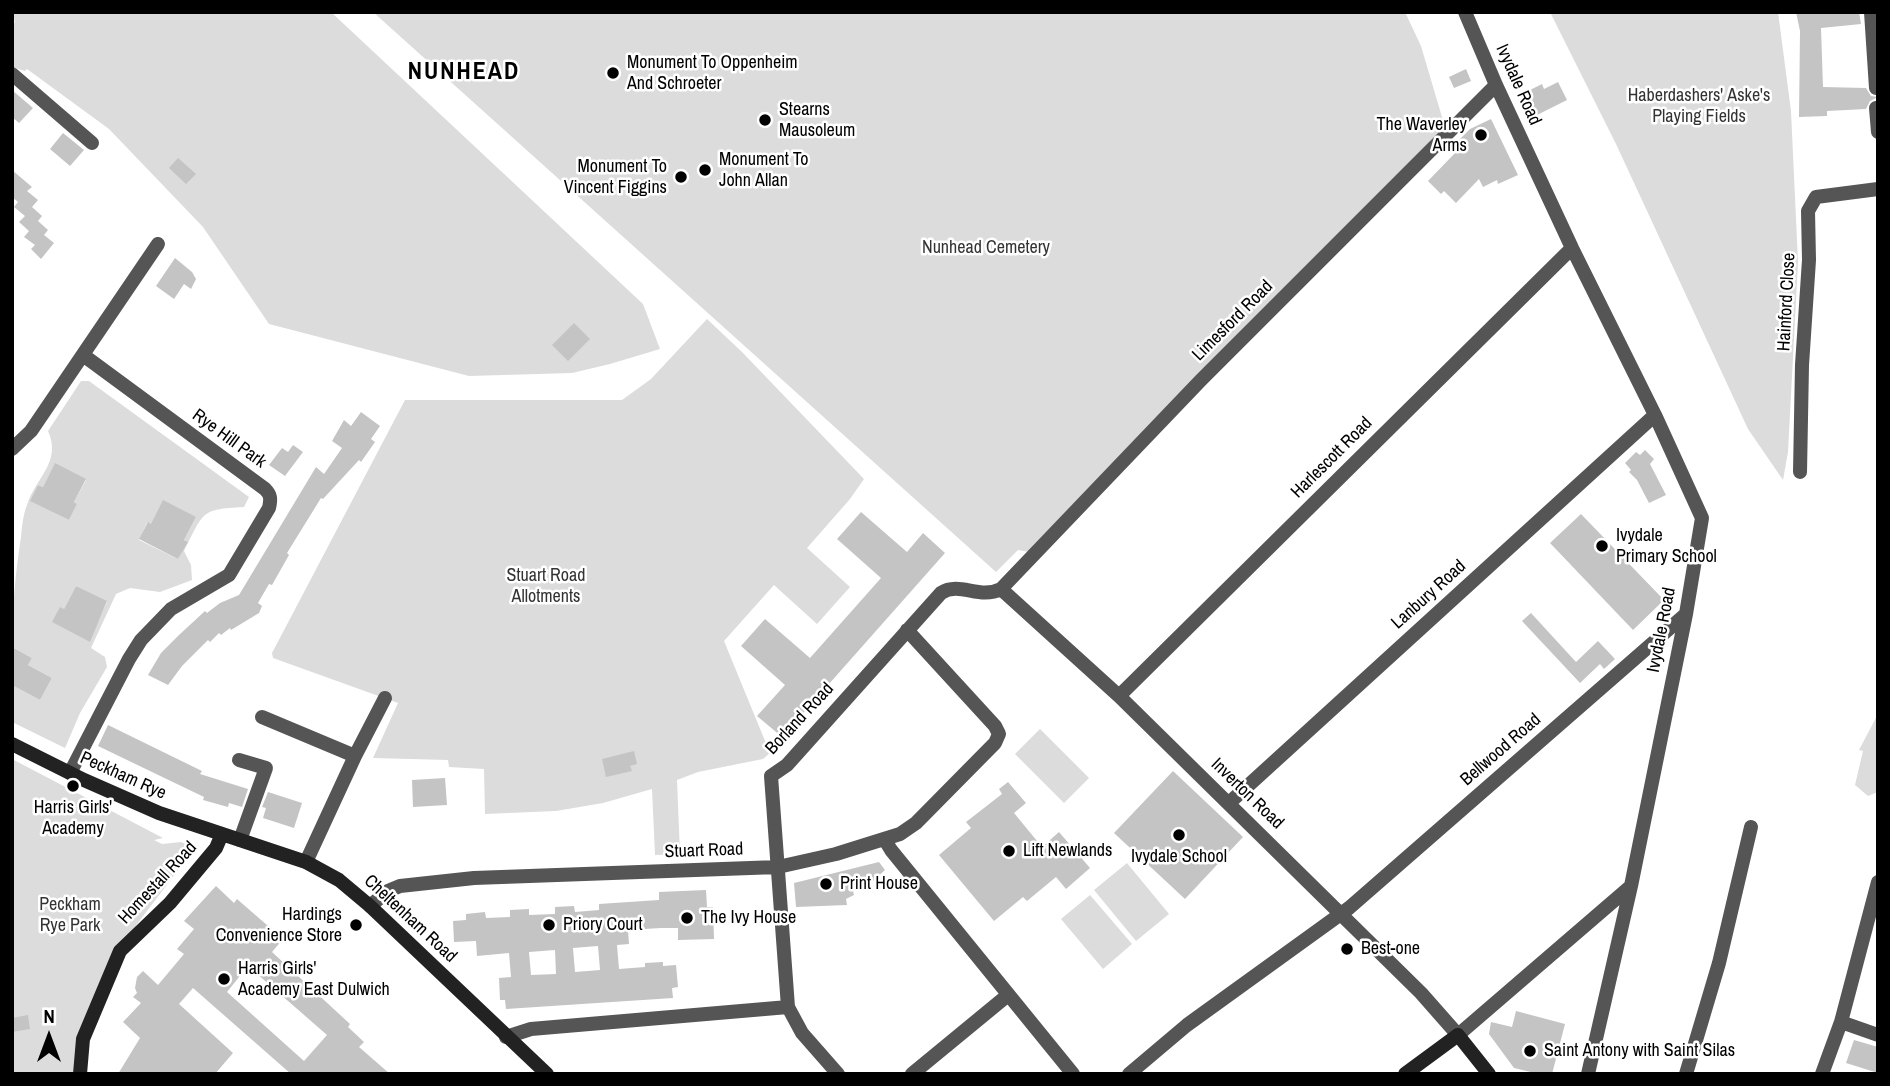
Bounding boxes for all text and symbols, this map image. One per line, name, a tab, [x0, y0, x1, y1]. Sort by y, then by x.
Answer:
street label: Ivydale Road	[1491, 41, 1545, 129]
place label: Monument To Oppenheim And Schroeter	[627, 52, 798, 94]
district label: NUNHEAD	[409, 59, 519, 87]
marker: Monument To Oppenheim And Schroeter	[605, 65, 621, 81]
park label: Haberdashers' Aske's Playing Fields	[1628, 85, 1770, 128]
place label: Stearns Mausoleum	[779, 99, 855, 142]
marker: Stearns Mausoleum	[757, 112, 773, 128]
place label: The Waverley Arms	[1376, 114, 1467, 156]
marker: The Waverley Arms	[1473, 127, 1489, 143]
place label: Monument To John Allan	[719, 149, 808, 192]
place label: Monument To Vincent Figgins	[564, 156, 667, 198]
marker: Monument To John Allan	[697, 162, 713, 178]
marker: Monument To Vincent Figgins	[673, 169, 689, 185]
park label: Nunhead Cemetery	[922, 237, 1050, 259]
street label: Hainford Close	[1774, 252, 1800, 352]
street label: Limesford Road	[1188, 276, 1278, 366]
street label: Rye Hill Park	[188, 405, 270, 473]
street label: Harlescott Road	[1287, 413, 1377, 503]
place label: Ivydale Primary School	[1616, 525, 1717, 568]
marker: Ivydale Primary School	[1594, 538, 1610, 554]
street label: Lanbury Road	[1387, 556, 1471, 634]
park label: Stuart Road Allotments	[507, 565, 585, 608]
street label: Ivydale Road	[1643, 586, 1681, 674]
street label: Borland Road	[761, 679, 839, 759]
street label: Bellwood Road	[1456, 709, 1546, 791]
street label: Peckham Rye	[77, 747, 169, 805]
street label: Inverton Road	[1206, 754, 1288, 834]
marker: Harris Girls' Academy	[65, 778, 81, 794]
place label: Harris Girls' Academy	[34, 797, 112, 840]
marker: Ivydale School	[1171, 827, 1187, 843]
street label: Homestall Road	[114, 837, 202, 929]
street label: Stuart Road	[664, 839, 744, 863]
place label: Lift Newlands	[1023, 840, 1112, 862]
marker: Lift Newlands	[1001, 843, 1017, 859]
place label: Ivydale School	[1131, 846, 1227, 868]
street label: Cheltenham Road	[359, 871, 461, 967]
place label: Print House	[840, 873, 918, 895]
marker: Print House	[818, 876, 834, 892]
park label: Peckham Rye Park	[39, 894, 101, 936]
place label: Hardings Convenience Store	[216, 904, 342, 946]
place label: The Ivy House	[701, 907, 796, 929]
marker: The Ivy House	[679, 910, 695, 926]
place label: Priory Court	[563, 914, 643, 936]
marker: Hardings Convenience Store	[348, 917, 364, 933]
marker: Priory Court	[541, 917, 557, 933]
place label: Best-one	[1361, 938, 1420, 960]
marker: Best-one	[1339, 941, 1355, 957]
place label: Harris Girls' Academy East Dulwich	[238, 958, 390, 1000]
marker: Harris Girls' Academy East Dulwich	[216, 971, 232, 987]
north arrow	[14, 1002, 84, 1072]
text: N	[43, 1003, 55, 1029]
place label: Saint Antony with Saint Silas	[1544, 1040, 1735, 1062]
marker: Saint Antony with Saint Silas	[1522, 1043, 1538, 1059]

